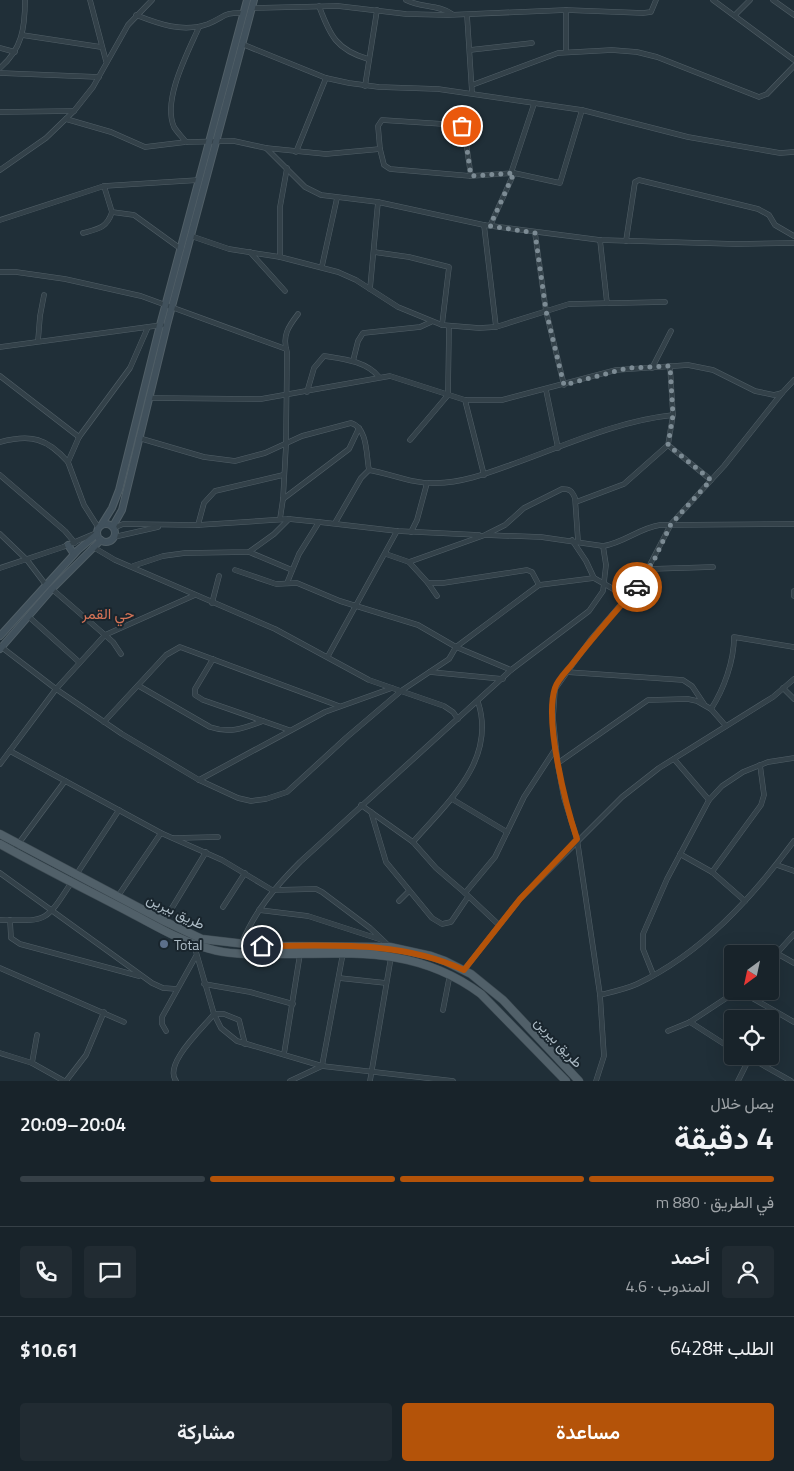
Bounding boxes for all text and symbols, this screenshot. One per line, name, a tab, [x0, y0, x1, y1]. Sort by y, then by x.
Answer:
pin	[441, 105, 483, 147]
icon: bag	[448, 112, 476, 140]
courier	[612, 562, 662, 612]
icon: car	[623, 573, 651, 601]
district label: حي القمر	[81, 602, 134, 627]
street label: طريق بيرين	[143, 888, 209, 934]
pin	[241, 925, 283, 967]
icon: home	[248, 932, 276, 960]
place label: Total	[174, 934, 203, 955]
marker: Total	[158, 938, 170, 950]
north arrow	[724, 945, 779, 1000]
map controls	[724, 945, 779, 1065]
button: locate	[724, 1010, 779, 1065]
street label: طريق بيرين	[530, 1012, 588, 1072]
text: يصل خلال	[710, 1091, 774, 1115]
text: 20:04–20:09	[20, 1109, 126, 1138]
text: 4 دقيقة	[674, 1113, 774, 1161]
text: في الطريق · 880 m	[656, 1190, 774, 1214]
text: أحمد	[671, 1242, 710, 1271]
button: phone	[20, 1246, 72, 1298]
button: chat	[84, 1246, 136, 1298]
button: person	[722, 1246, 774, 1298]
text: المندوب · 4.6	[626, 1274, 710, 1298]
text: الطلب #6428	[670, 1333, 774, 1362]
text: $10.61	[20, 1335, 78, 1364]
button: مشاركة	[20, 1403, 392, 1461]
button: مساعدة	[402, 1403, 774, 1461]

